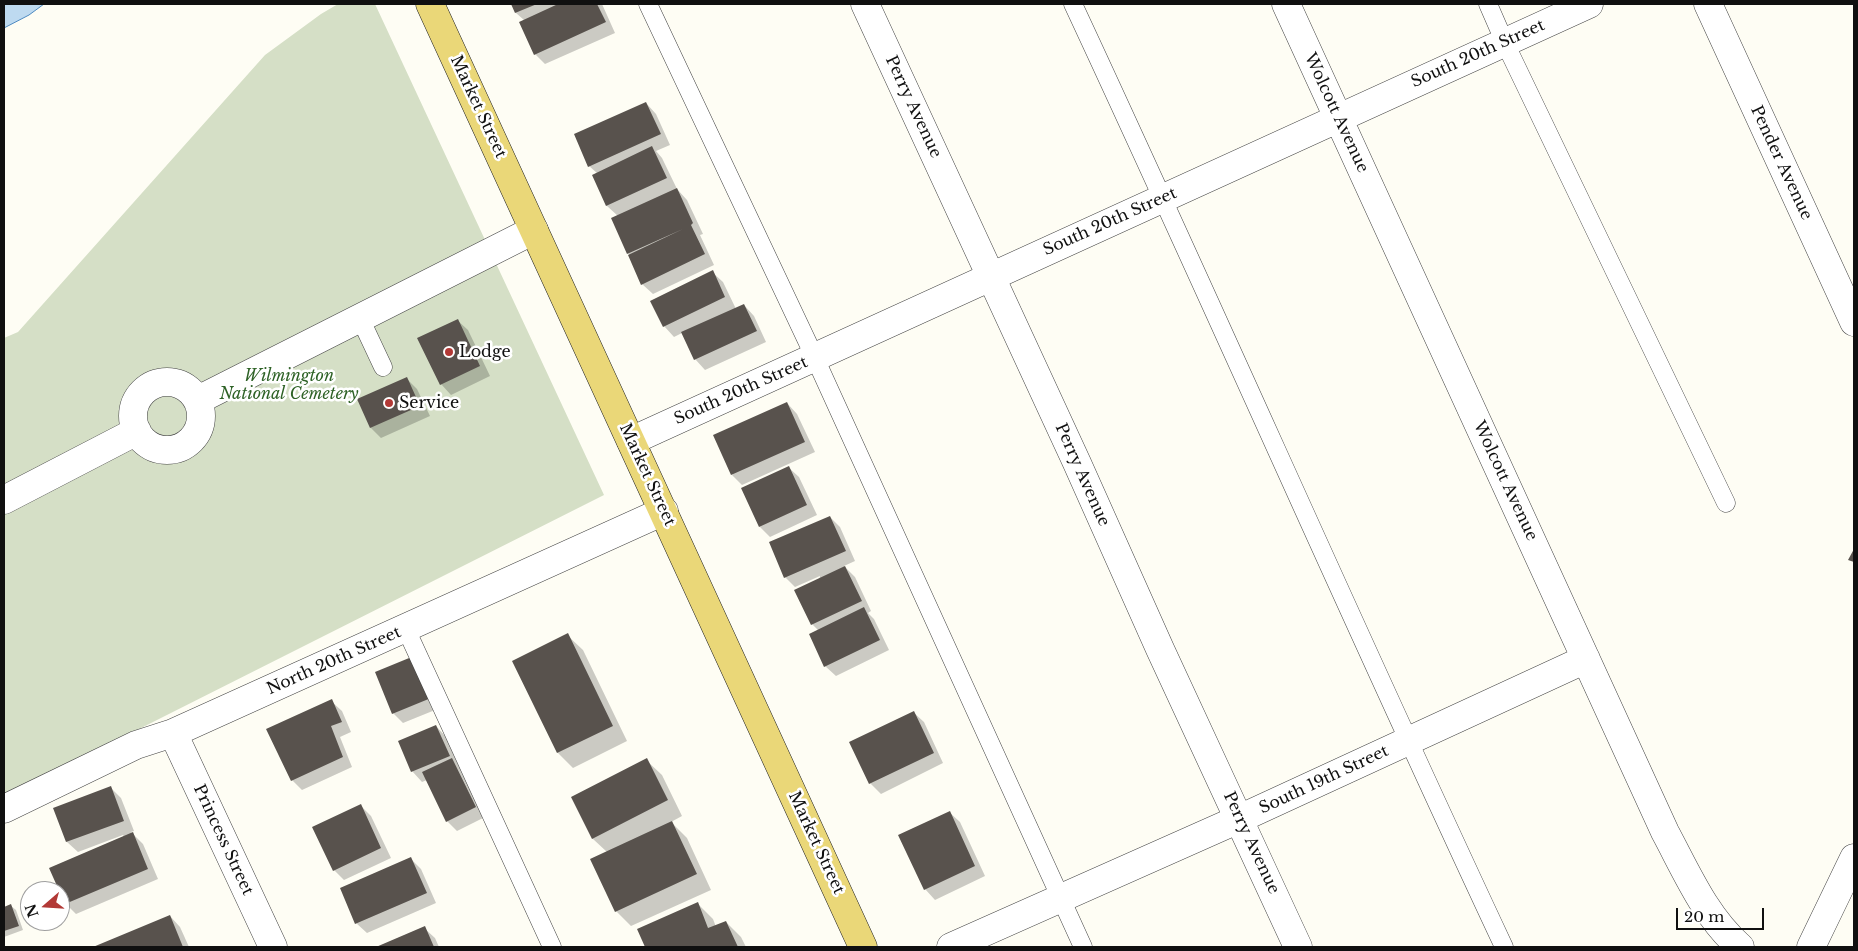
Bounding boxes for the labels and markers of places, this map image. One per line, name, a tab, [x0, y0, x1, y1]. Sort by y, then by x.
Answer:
place label: Lodge	[459, 342, 511, 362]
marker: Lodge	[443, 346, 455, 358]
place label: Service	[399, 393, 459, 413]
marker: Service	[383, 397, 395, 409]

